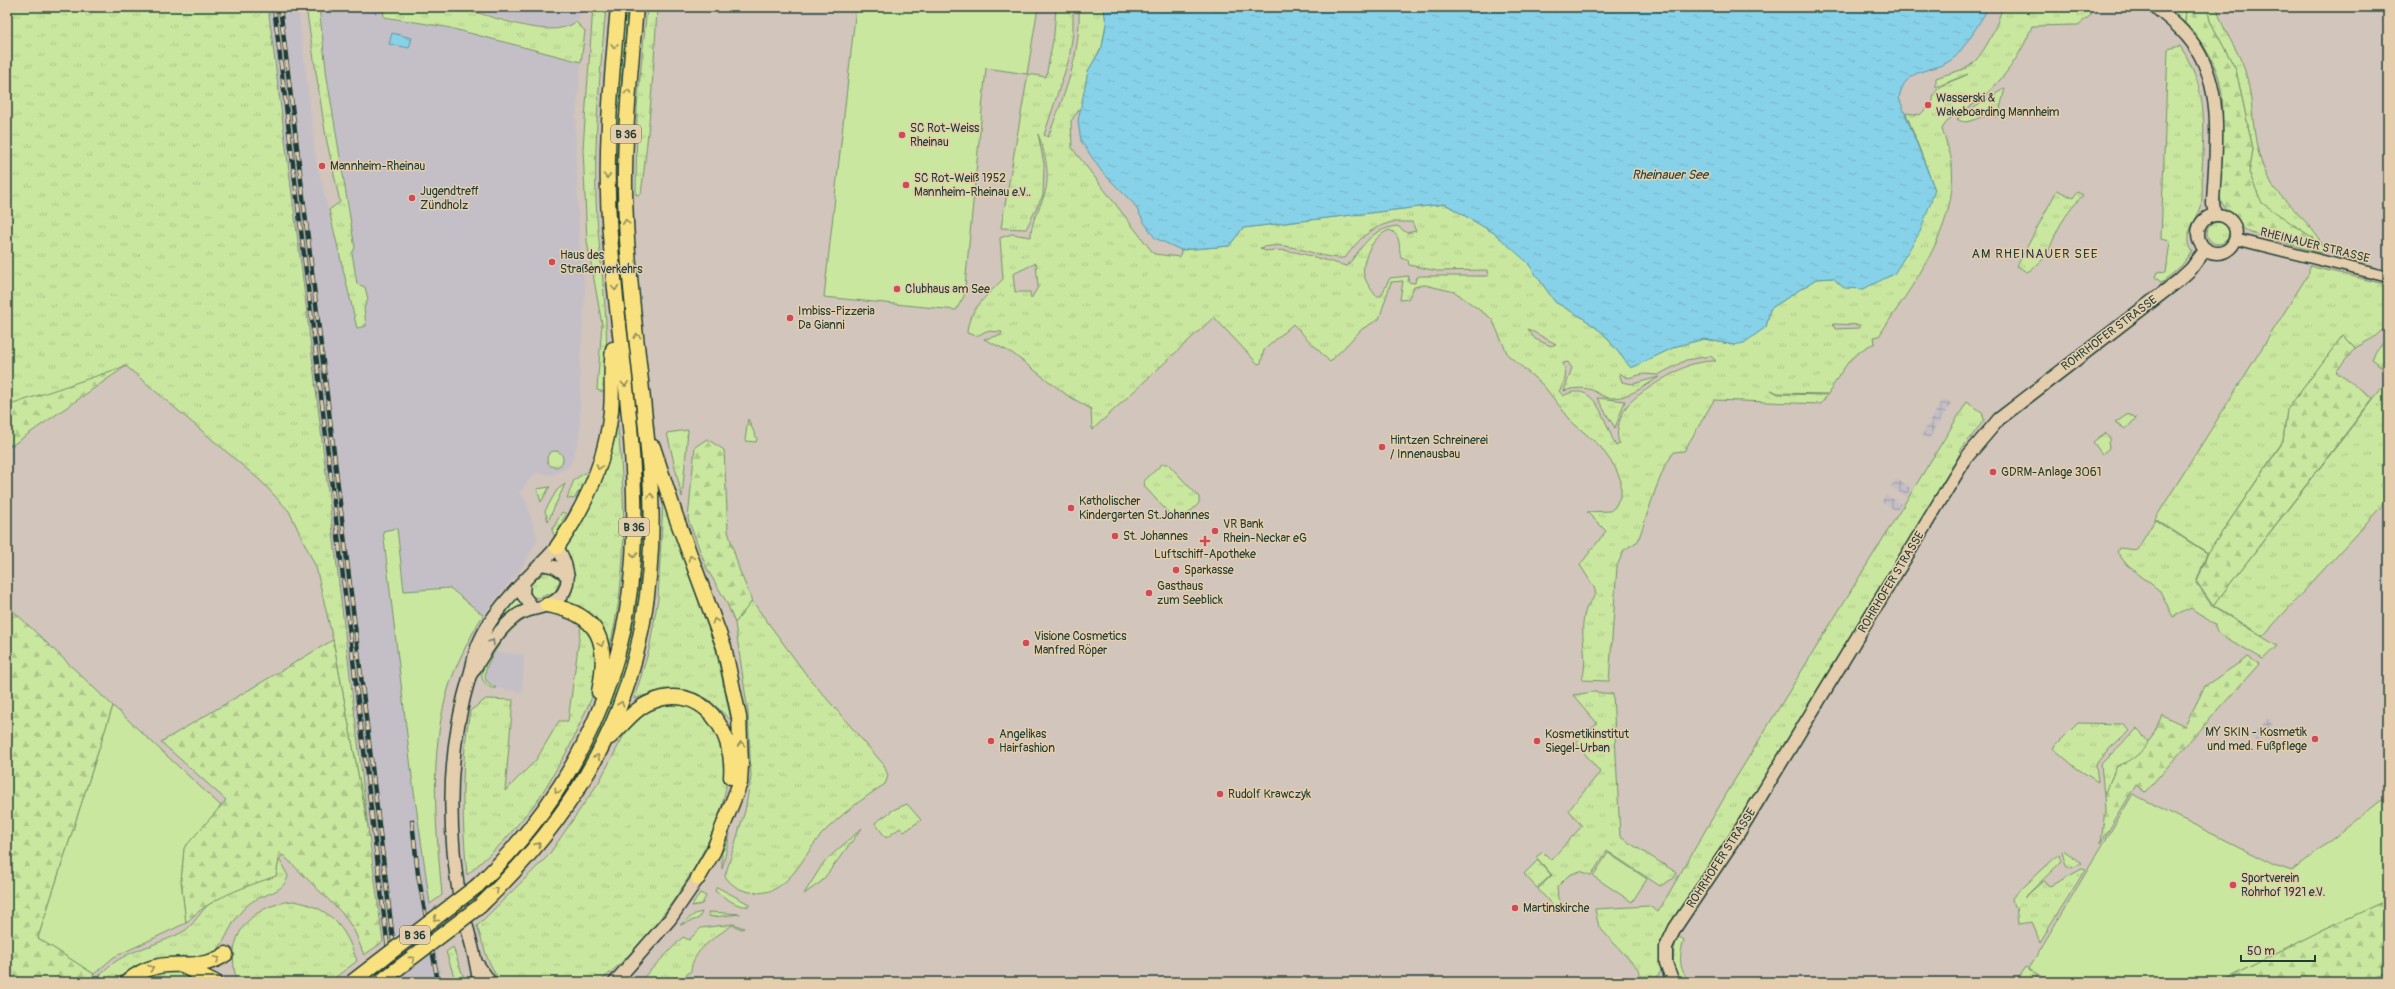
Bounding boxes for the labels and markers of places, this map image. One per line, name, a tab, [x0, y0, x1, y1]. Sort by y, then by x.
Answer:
place label: Wasserski & Wakeboarding Mannheim	[1936, 91, 2060, 120]
marker: Wasserski & Wakeboarding Mannheim	[1923, 100, 1933, 110]
place label: SC Rot-Weiss Rheinau	[910, 121, 980, 150]
marker: SC Rot-Weiss Rheinau	[897, 130, 907, 140]
place label: Mannheim-Rheinau	[330, 159, 425, 174]
marker: Mannheim-Rheinau	[317, 161, 327, 171]
place label: SC Rot-Weiß 1952 Mannheim-Rheinau e.V..	[914, 171, 1031, 200]
marker: SC Rot-Weiß 1952 Mannheim-Rheinau e.V..	[901, 180, 911, 190]
place label: Jugendtreff Zündholz	[420, 184, 479, 213]
marker: Jugendtreff Zündholz	[407, 193, 417, 203]
place label: Haus des Straßenverkehrs	[560, 248, 643, 277]
marker: Haus des Straßenverkehrs	[547, 257, 557, 267]
place label: Clubhaus am See	[905, 282, 990, 297]
marker: Clubhaus am See	[892, 284, 902, 294]
place label: Imbiss-Pizzeria Da Gianni	[798, 304, 875, 333]
marker: Imbiss-Pizzeria Da Gianni	[785, 313, 795, 323]
place label: Hintzen Schreinerei / Innenausbau	[1390, 433, 1488, 462]
marker: Hintzen Schreinerei / Innenausbau	[1377, 442, 1387, 452]
place label: GDRM-Anlage 3061	[2001, 465, 2101, 480]
marker: GDRM-Anlage 3061	[1988, 467, 1998, 477]
place label: Katholischer Kindergarten St.Johannes	[1079, 494, 1210, 523]
marker: Katholischer Kindergarten St.Johannes	[1066, 503, 1076, 513]
place label: VR Bank Rhein-Neckar eG	[1223, 517, 1307, 546]
marker: VR Bank Rhein-Neckar eG	[1210, 526, 1220, 536]
place label: St. Johannes	[1123, 529, 1189, 544]
marker: St. Johannes	[1110, 531, 1120, 541]
marker: Luftschiff-Apotheke	[1200, 536, 1210, 546]
place label: Luftschiff-Apotheke	[1154, 547, 1256, 562]
place label: Sparkasse	[1184, 563, 1234, 578]
marker: Sparkasse	[1171, 565, 1181, 575]
place label: Gasthaus zum Seeblick	[1157, 579, 1223, 608]
marker: Gasthaus zum Seeblick	[1144, 588, 1154, 598]
place label: Visione Cosmetics Manfred Röper	[1034, 629, 1127, 658]
marker: Visione Cosmetics Manfred Röper	[1021, 638, 1031, 648]
place label: MY SKIN - Kosmetik und med. Fußpflege	[2205, 725, 2307, 754]
place label: Angelikas Hairfashion	[999, 727, 1055, 756]
place label: Kosmetikinstitut Siegel-Urban	[1545, 727, 1629, 756]
marker: MY SKIN - Kosmetik und med. Fußpflege	[2310, 734, 2320, 744]
marker: Angelikas Hairfashion	[986, 736, 996, 746]
marker: Kosmetikinstitut Siegel-Urban	[1532, 736, 1542, 746]
place label: Rudolf Krawczyk	[1228, 787, 1311, 802]
marker: Rudolf Krawczyk	[1215, 789, 1225, 799]
place label: Sportverein Rohrhof 1921 e.V.	[2241, 871, 2325, 900]
marker: Sportverein Rohrhof 1921 e.V.	[2228, 880, 2238, 890]
place label: Martinskirche	[1523, 901, 1589, 916]
marker: Martinskirche	[1510, 903, 1520, 913]

